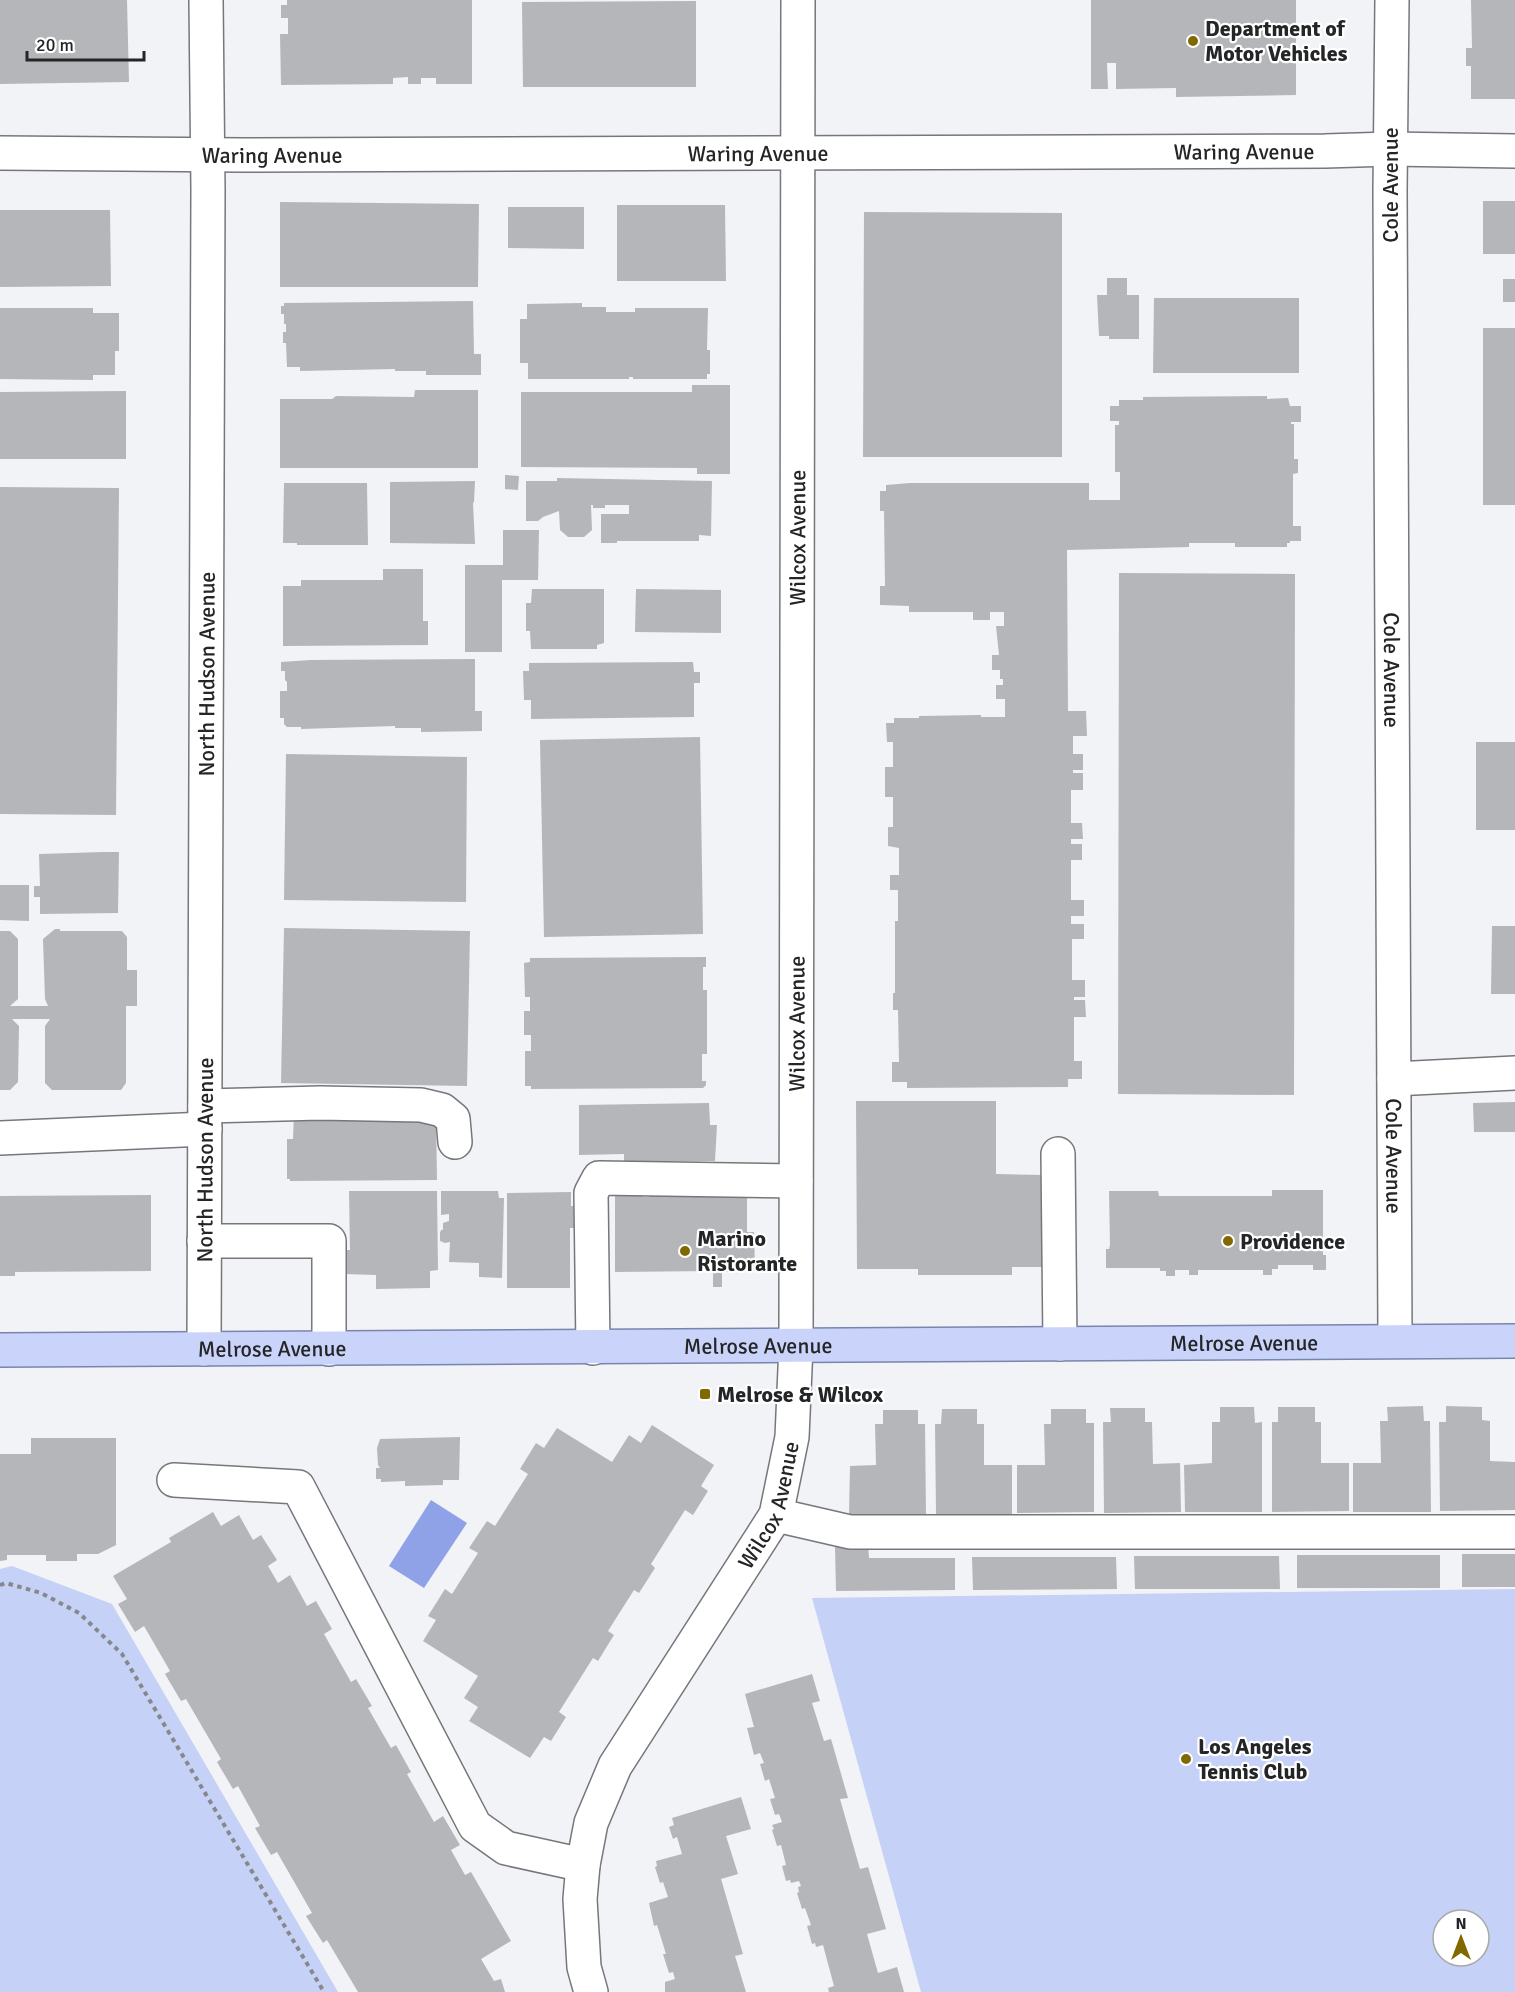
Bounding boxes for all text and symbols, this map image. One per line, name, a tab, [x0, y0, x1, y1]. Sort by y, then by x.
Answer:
place label: Department of Motor Vehicles	[1205, 15, 1348, 67]
scale bar	[27, 24, 144, 62]
text: 20 m	[36, 34, 74, 56]
marker: Department of Motor Vehicles	[1186, 34, 1200, 48]
street label: Cole Avenue	[1377, 127, 1404, 243]
street label: Waring Avenue	[1174, 138, 1314, 165]
street label: Waring Avenue	[688, 139, 828, 167]
street label: Waring Avenue	[201, 141, 342, 169]
street label: Wilcox Avenue	[784, 470, 811, 606]
street label: North Hudson Avenue	[192, 572, 220, 776]
street label: Cole Avenue	[1378, 612, 1406, 728]
street label: Wilcox Avenue	[783, 956, 810, 1092]
street label: North Hudson Avenue	[191, 1058, 219, 1262]
street label: Cole Avenue	[1380, 1098, 1408, 1214]
place label: Marino Ristorante	[697, 1225, 797, 1277]
place label: Providence	[1240, 1228, 1345, 1255]
marker: Providence	[1221, 1234, 1235, 1248]
marker: Marino Ristorante	[678, 1244, 692, 1258]
street label: Melrose Avenue	[1170, 1329, 1318, 1357]
street label: Melrose Avenue	[684, 1332, 832, 1359]
street label: Melrose Avenue	[198, 1334, 346, 1362]
place label: Melrose & Wilcox	[717, 1381, 883, 1408]
marker: Melrose & Wilcox	[698, 1387, 712, 1401]
street label: Wilcox Avenue	[732, 1439, 804, 1574]
place label: Los Angeles Tennis Club	[1198, 1733, 1312, 1785]
marker: Los Angeles Tennis Club	[1179, 1752, 1193, 1766]
north arrow	[1431, 1908, 1491, 1968]
text: N	[1455, 1914, 1467, 1934]

